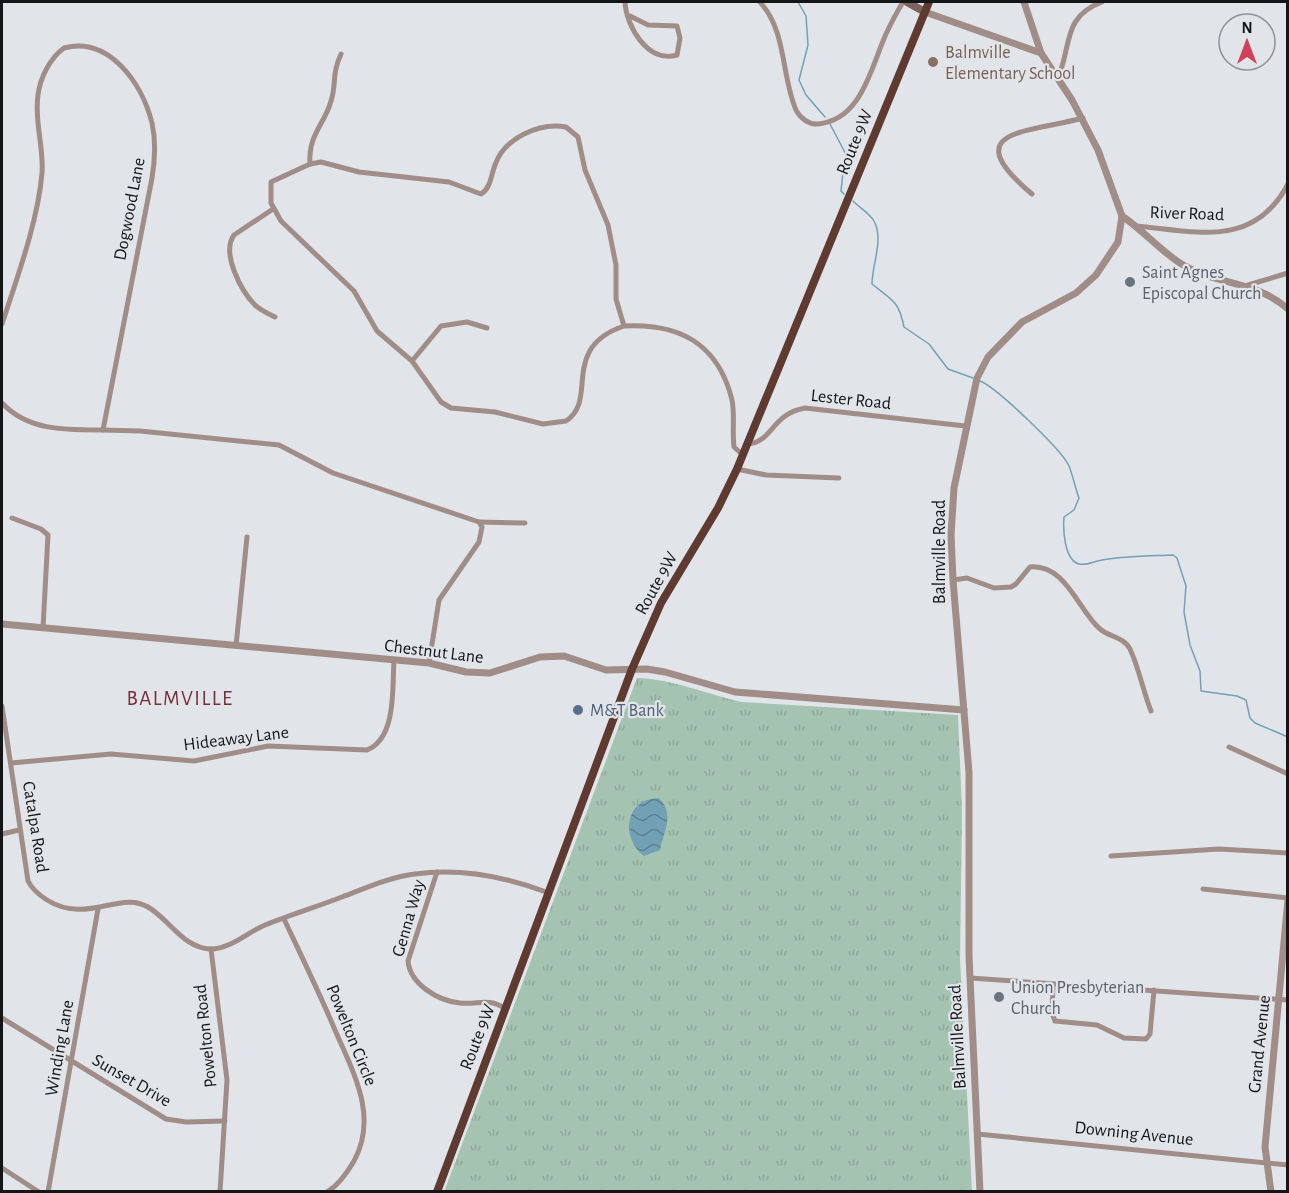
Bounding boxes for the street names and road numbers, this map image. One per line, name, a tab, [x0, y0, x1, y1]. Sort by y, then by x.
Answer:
street label: Route 9W	[834, 107, 876, 178]
street label: Dogwood Lane	[111, 156, 149, 262]
street label: River Road	[1149, 204, 1225, 224]
street label: Lester Road	[810, 387, 892, 413]
street label: Balmville Road	[931, 500, 949, 604]
street label: Route 9W	[632, 549, 681, 618]
street label: Chestnut Lane	[383, 637, 485, 667]
street label: Hideaway Lane	[182, 724, 290, 754]
street label: Catalpa Road	[19, 780, 51, 874]
street label: Genna Way	[389, 877, 429, 959]
street label: Powelton Circle	[323, 982, 380, 1089]
street label: Powelton Road	[192, 983, 220, 1089]
street label: Balmville Road	[946, 984, 970, 1090]
street label: Grand Avenue	[1246, 994, 1274, 1094]
street label: Winding Lane	[43, 999, 77, 1098]
street label: Route 9W	[457, 1002, 499, 1073]
street label: Sunset Drive	[89, 1051, 174, 1111]
street label: Downing Avenue	[1074, 1119, 1194, 1149]

